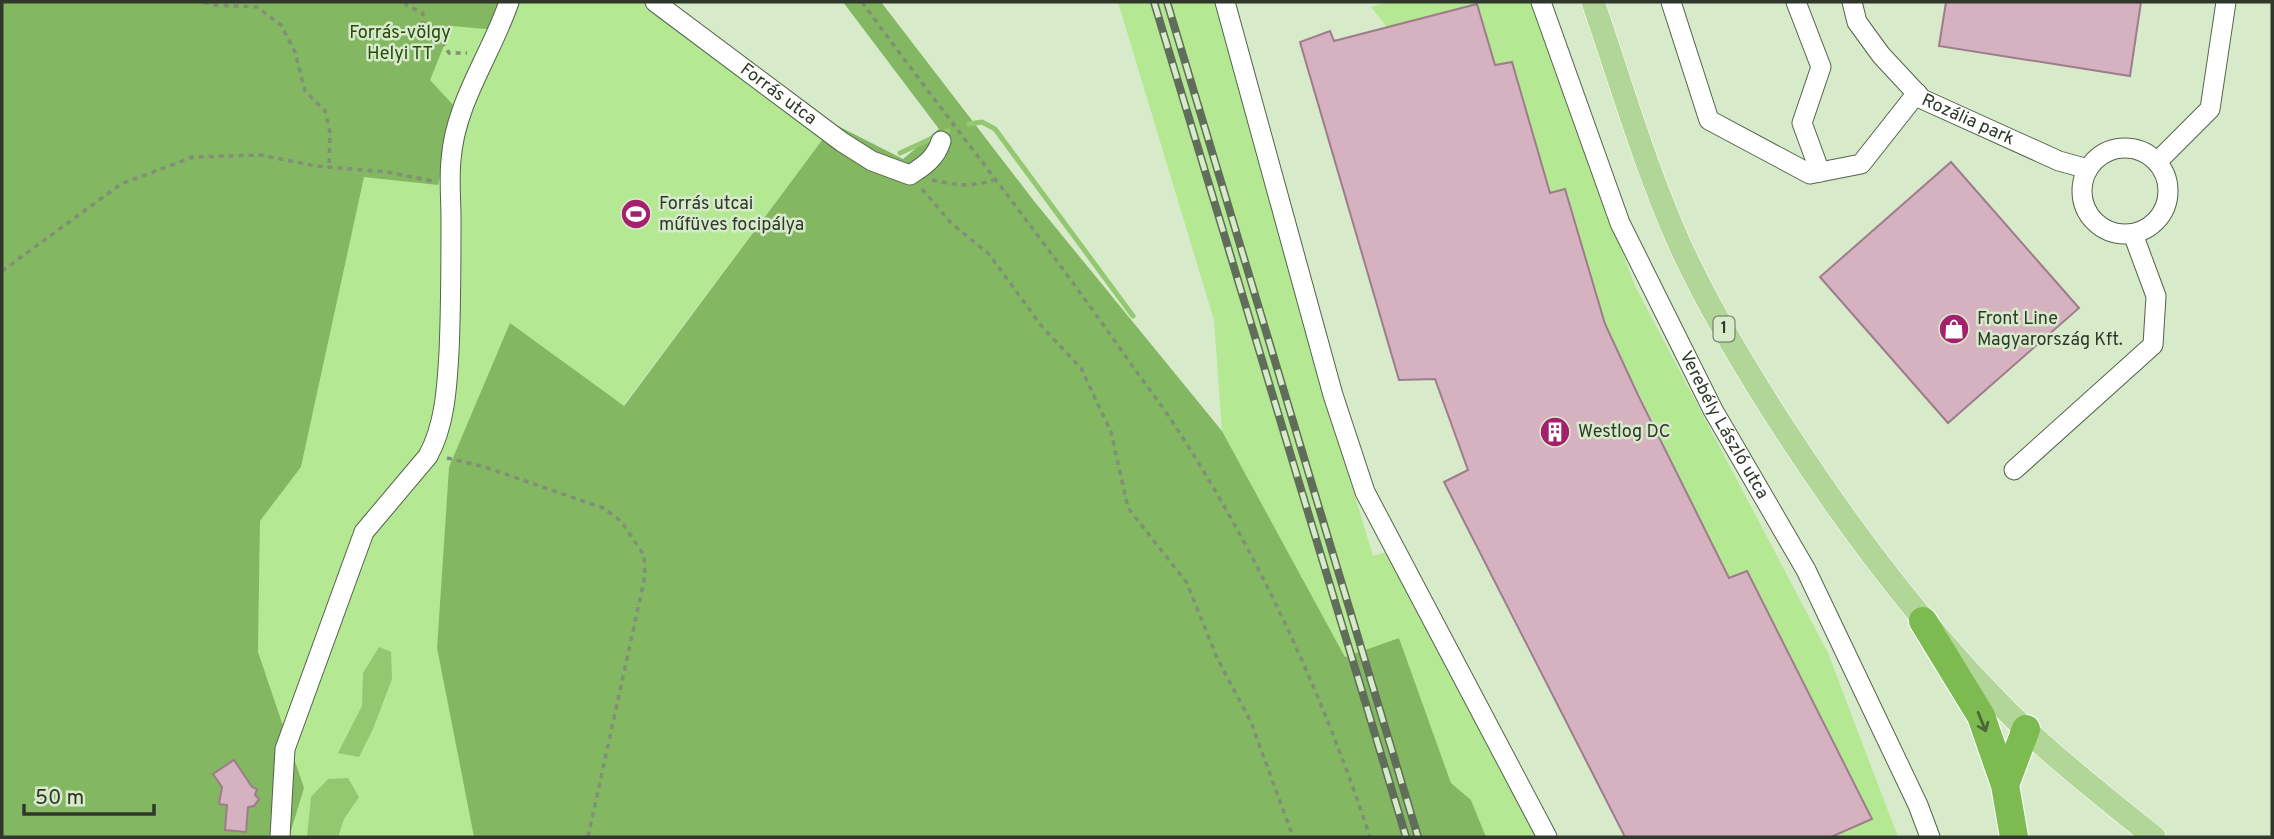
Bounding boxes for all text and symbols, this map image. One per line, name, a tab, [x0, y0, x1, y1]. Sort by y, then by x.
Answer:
park label: Forrás-völgy Helyi TT	[349, 22, 451, 66]
street label: Forrás utca	[735, 58, 821, 130]
street label: Rozália park	[1918, 89, 2018, 151]
place label: Forrás utcai műfüves focipálya	[659, 193, 804, 237]
sports icon: Forrás utcai műfüves focipálya	[619, 197, 653, 231]
place label: Front Line Magyarország Kft.	[1977, 308, 2123, 352]
shop icon: Front Line Magyarország Kft.	[1937, 312, 1971, 346]
road number: 1	[1714, 316, 1734, 342]
street label: Verebély László utca	[1674, 347, 1774, 503]
building icon: Westlog DC	[1538, 415, 1572, 449]
place label: Westlog DC	[1578, 421, 1670, 444]
one-way arrow	[1977, 710, 1990, 732]
scale bar	[24, 772, 154, 816]
text: 50 m	[35, 785, 84, 812]

